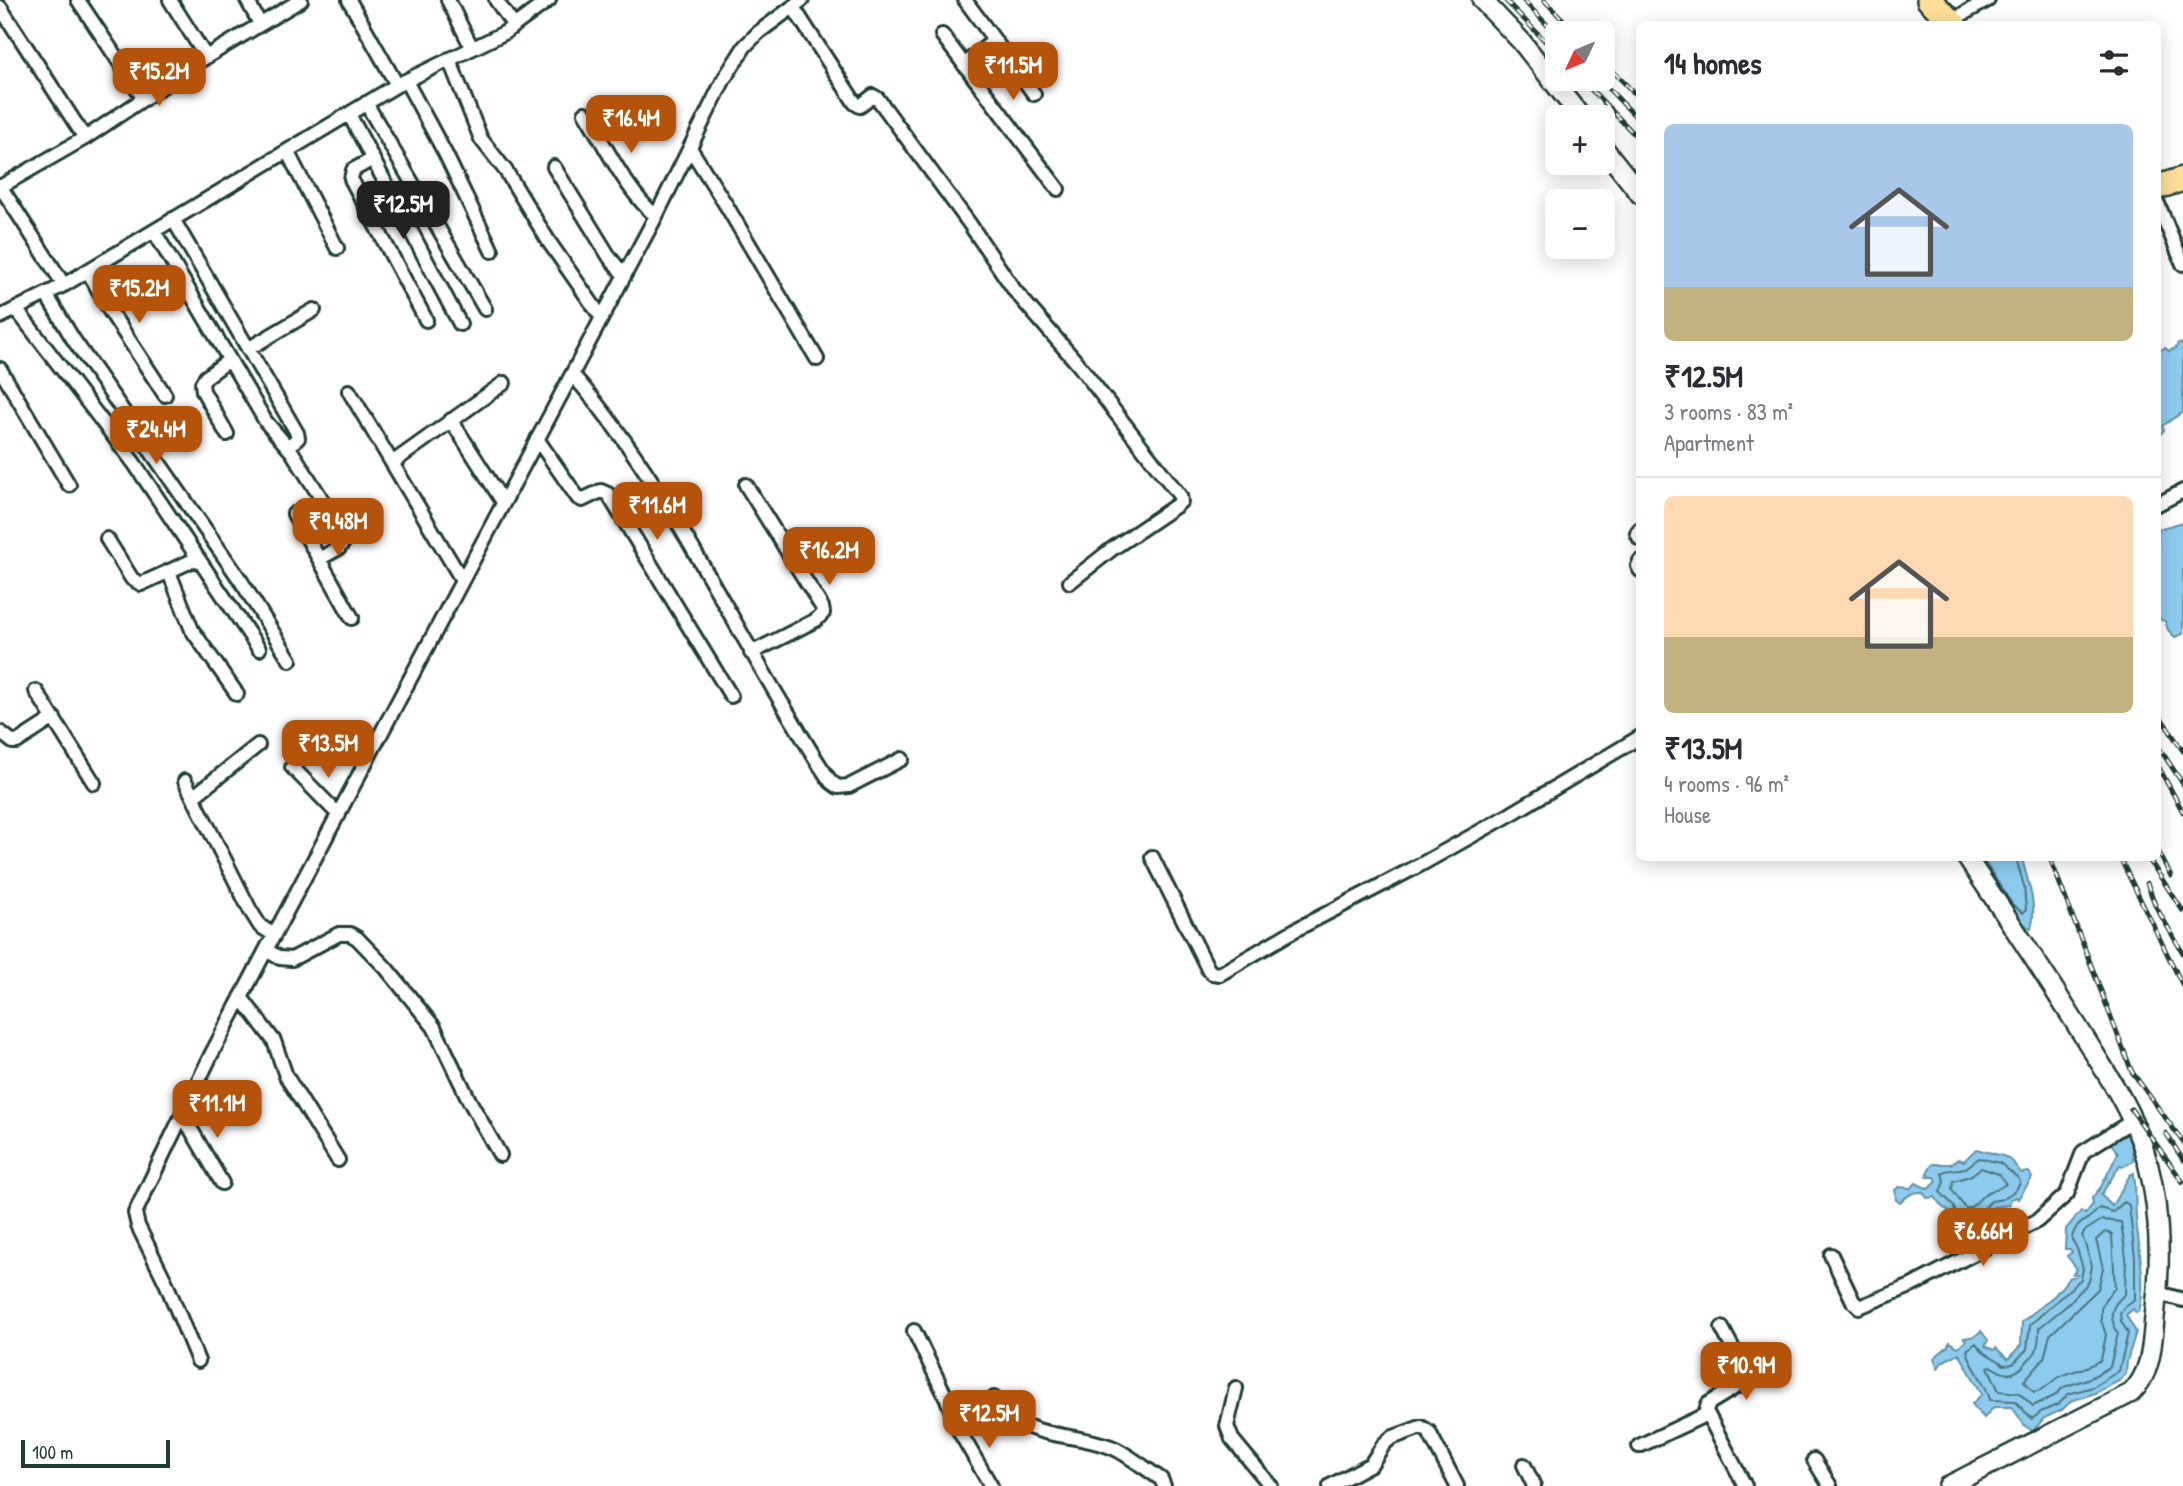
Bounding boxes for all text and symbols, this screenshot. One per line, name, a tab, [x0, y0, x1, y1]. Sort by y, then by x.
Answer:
north arrow	[1545, 21, 1615, 91]
map controls	[1545, 21, 1615, 259]
pin: ₹11.5M	[956, 42, 1070, 102]
text: 14 homes	[1664, 43, 1762, 83]
icon: filters	[2095, 44, 2133, 82]
pin: ₹15.2M	[102, 48, 216, 108]
text: ₹11.5M	[984, 49, 1042, 80]
text: ₹15.2M	[129, 55, 189, 86]
pin: ₹16.4M	[574, 96, 688, 155]
text: ₹16.4M	[602, 102, 660, 133]
button: +	[1545, 105, 1615, 175]
icon: home	[1836, 169, 1962, 295]
pin: ₹12.5M	[346, 182, 460, 241]
text: ₹12.5M	[373, 188, 433, 219]
button: −	[1545, 189, 1615, 259]
pin: ₹15.2M	[82, 266, 196, 325]
text: ₹15.2M	[109, 272, 169, 303]
text: ₹12.5M	[1664, 356, 1743, 396]
text: 3 rooms · 83 m²	[1664, 396, 1793, 427]
pin: ₹24.4M	[99, 406, 213, 466]
text: ₹24.4M	[126, 413, 186, 444]
text: Apartment	[1664, 427, 1754, 458]
pin: ₹11.6M	[600, 482, 714, 542]
text: ₹11.6M	[628, 489, 686, 520]
pin: ₹9.48M	[281, 498, 395, 558]
text: ₹9.48M	[309, 505, 367, 536]
pin: ₹16.2M	[772, 528, 886, 587]
text: ₹16.2M	[799, 534, 859, 565]
icon: home	[1836, 541, 1962, 667]
pin: ₹13.5M	[271, 720, 385, 780]
text: ₹13.5M	[298, 727, 358, 758]
text: ₹13.5M	[1664, 728, 1742, 768]
text: 4 rooms · 96 m²	[1664, 768, 1789, 799]
text: House	[1664, 799, 1711, 830]
pin: ₹11.1M	[160, 1080, 274, 1140]
text: ₹11.1M	[189, 1087, 245, 1118]
pin: ₹6.66M	[1926, 1208, 2040, 1268]
text: ₹6.66M	[1953, 1215, 2013, 1246]
pin: ₹10.9M	[1689, 1342, 1803, 1402]
text: ₹10.9M	[1717, 1349, 1775, 1380]
pin: ₹12.5M	[932, 1390, 1046, 1450]
text: ₹12.5M	[959, 1397, 1019, 1428]
scale bar	[21, 1437, 170, 1469]
text: 100 m	[32, 1439, 73, 1465]

